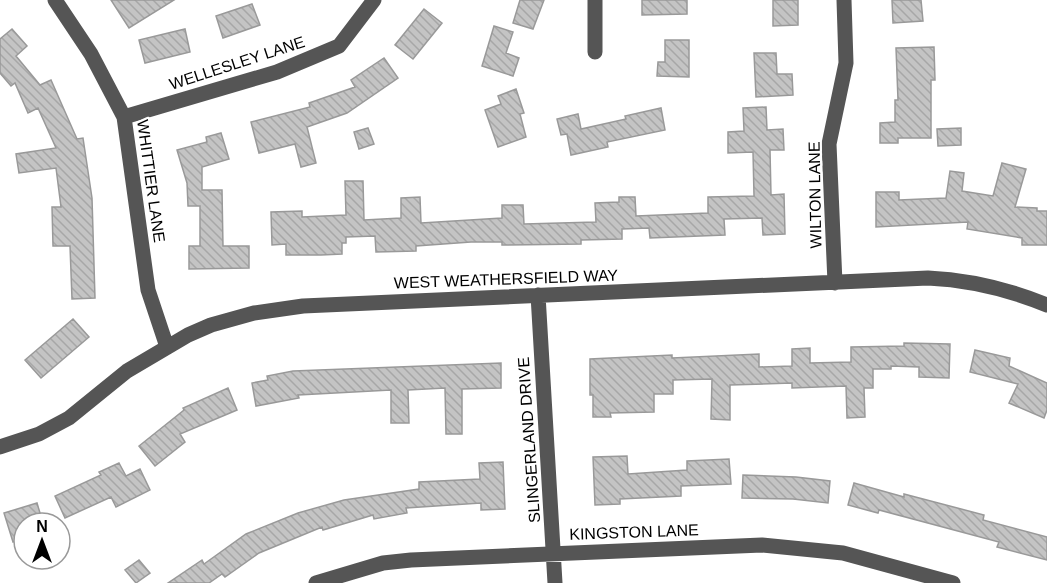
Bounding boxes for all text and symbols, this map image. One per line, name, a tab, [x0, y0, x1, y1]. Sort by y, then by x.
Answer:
street label: WELLESLEY LANE	[167, 33, 307, 93]
street label: WHITTIER LANE	[134, 119, 168, 243]
street label: WILTON LANE	[806, 141, 824, 249]
street label: WEST WEATHERSFIELD WAY	[394, 267, 619, 291]
street label: SLINGERLAND DRIVE	[515, 356, 543, 524]
north arrow	[12, 511, 72, 571]
text: N	[36, 518, 48, 535]
street label: KINGSTON LANE	[569, 521, 699, 543]

